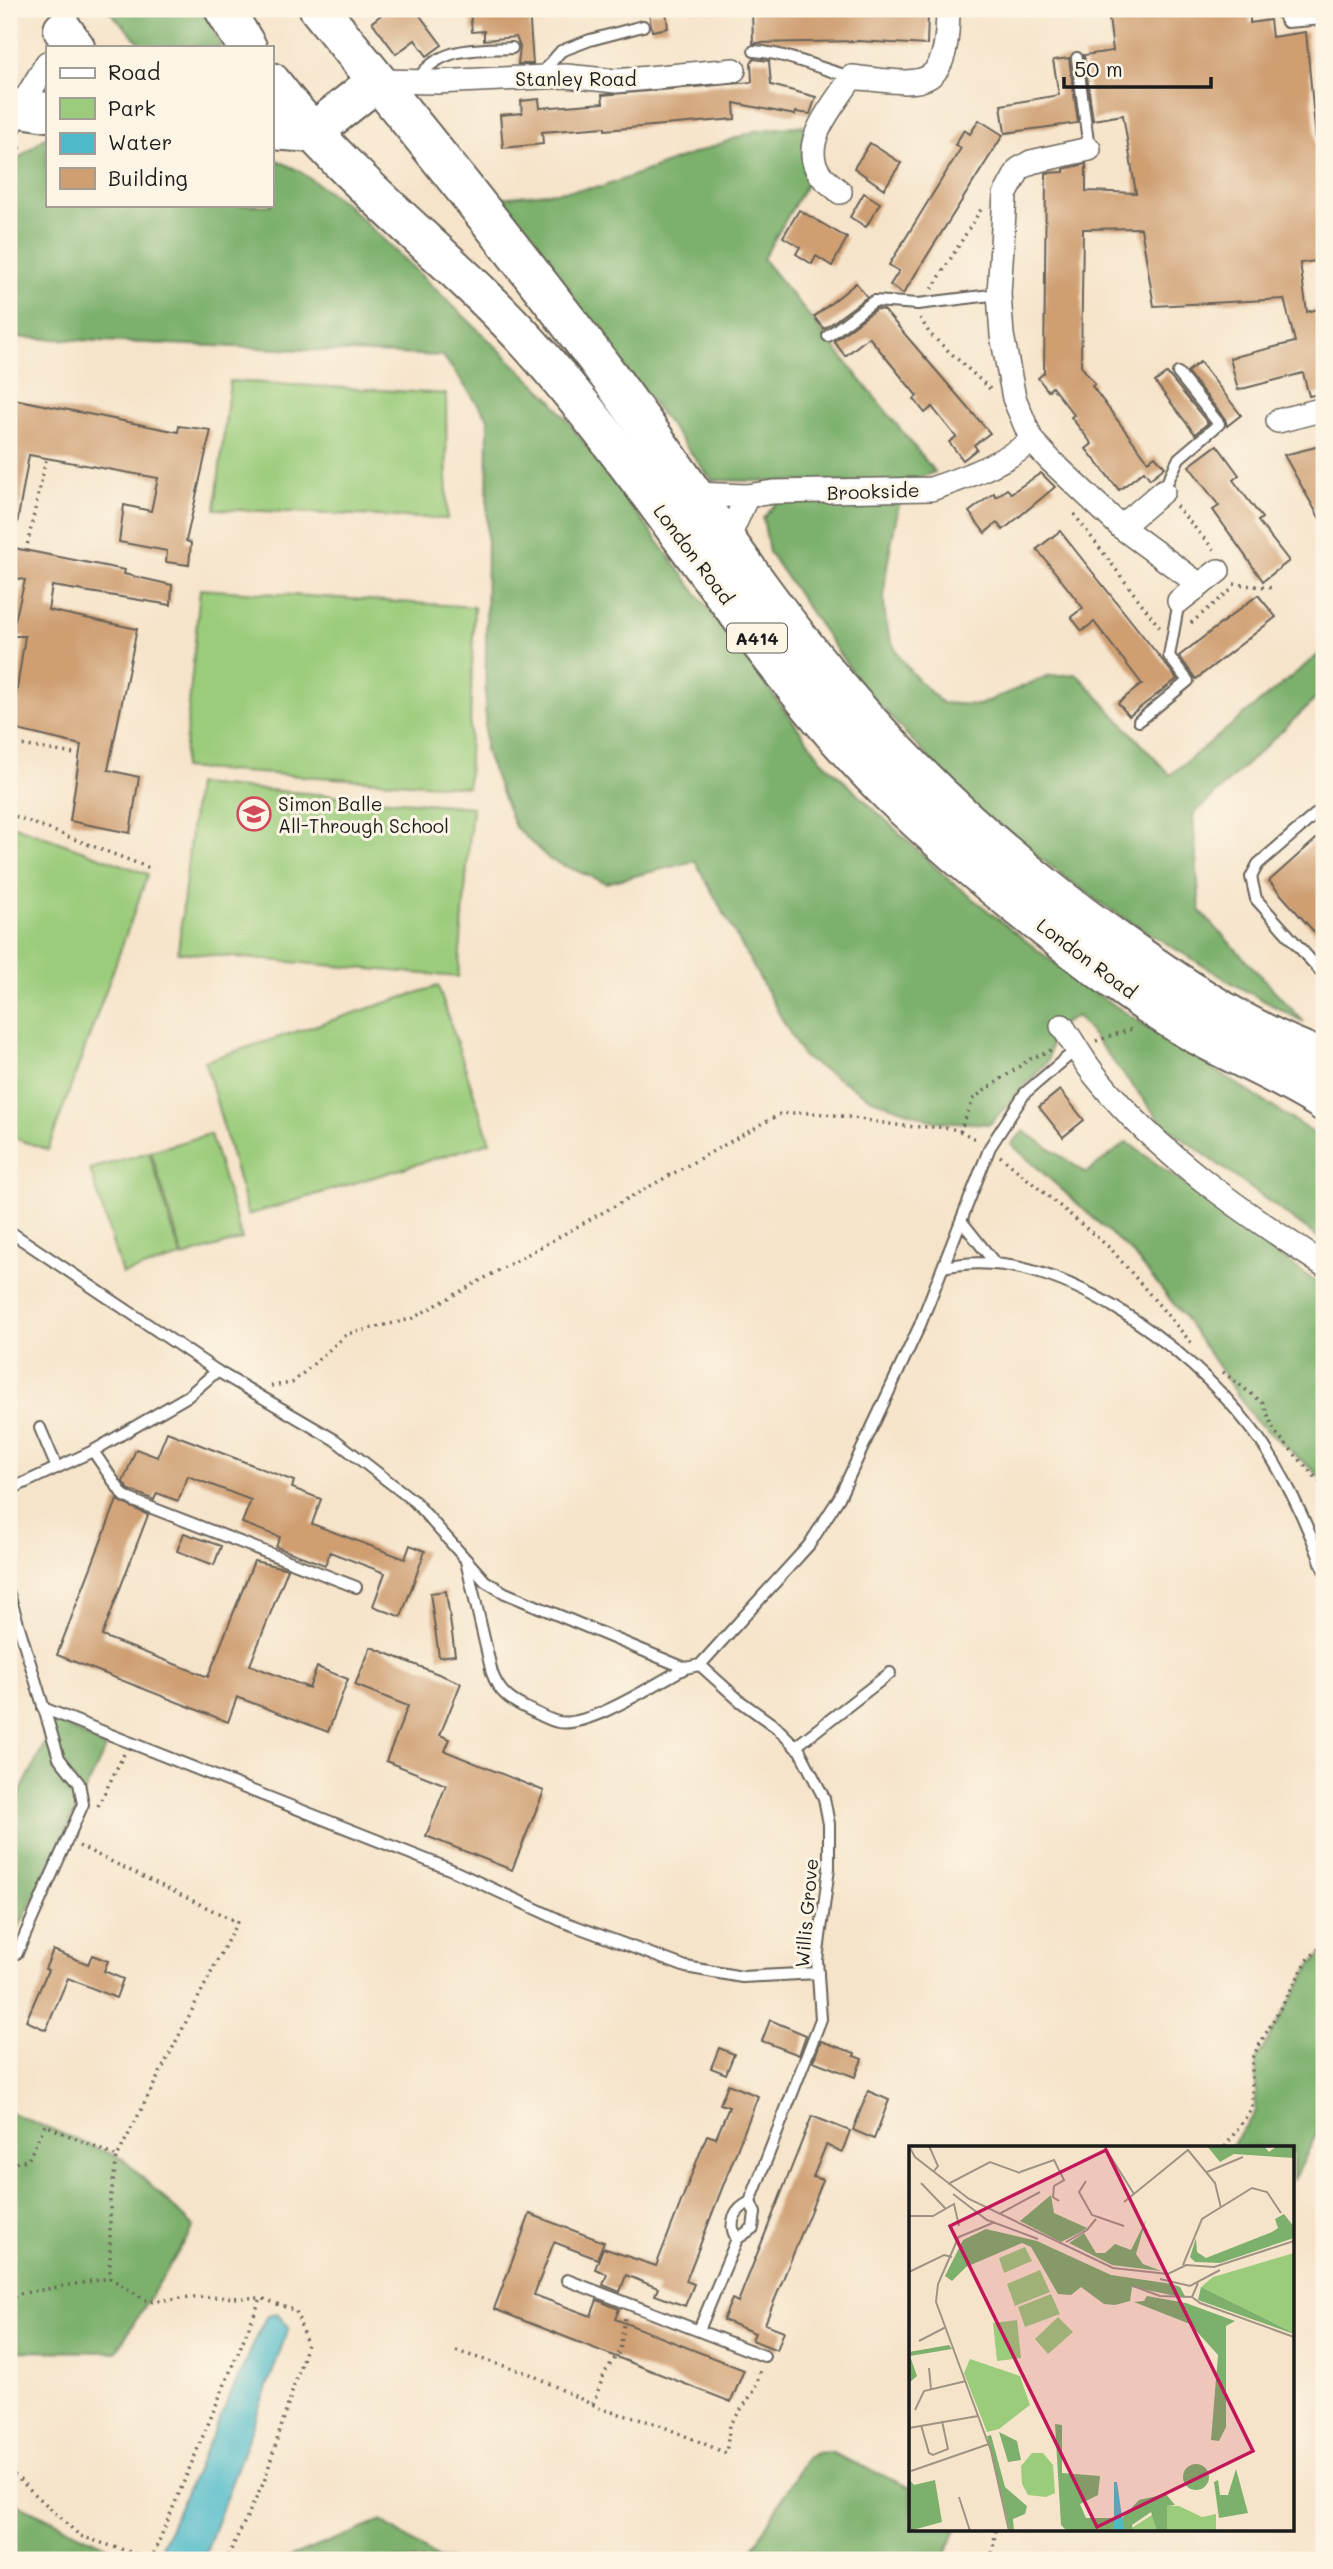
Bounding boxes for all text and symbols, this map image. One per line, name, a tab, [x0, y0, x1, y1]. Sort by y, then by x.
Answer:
legend	[46, 46, 273, 206]
scale bar	[1064, 46, 1210, 90]
text: 50 m	[1074, 55, 1123, 82]
text: Road	[108, 58, 160, 85]
street label: Stanley Road	[515, 66, 637, 91]
text: Park	[108, 94, 156, 121]
text: Water	[108, 128, 172, 155]
text: Building	[108, 164, 188, 191]
street label: Brookside	[826, 477, 920, 505]
street label: London Road	[648, 499, 740, 609]
road number: A414	[727, 624, 787, 652]
place label: Simon Balle All-Through School	[278, 791, 449, 838]
school or university icon: Simon Balle All-Through School	[235, 795, 273, 833]
street label: London Road	[1032, 912, 1142, 1004]
street label: Willis Grove	[789, 1857, 823, 1969]
inset map	[909, 2146, 1294, 2530]

